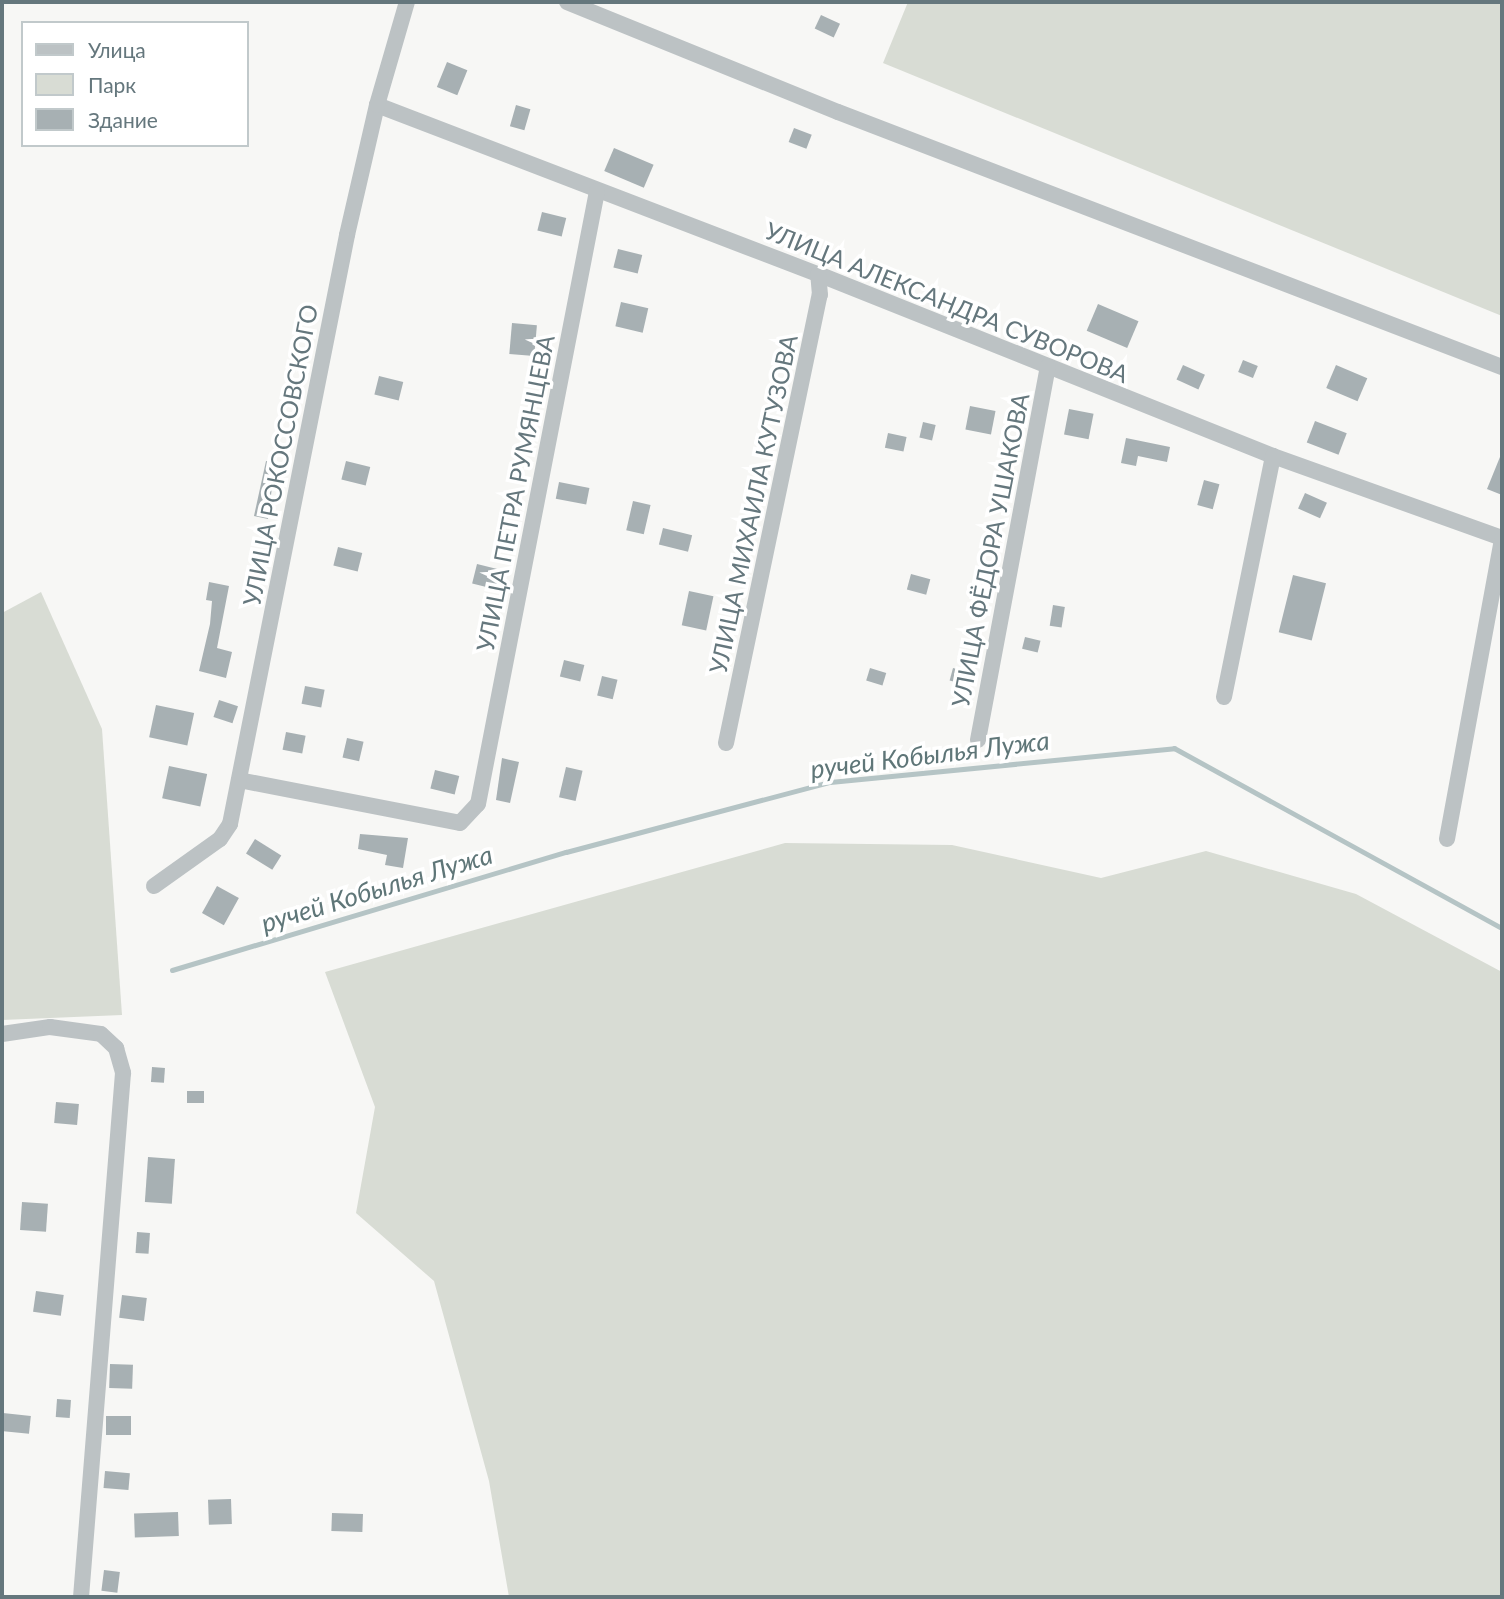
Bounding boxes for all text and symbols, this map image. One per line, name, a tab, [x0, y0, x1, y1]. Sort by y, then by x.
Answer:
legend	[21, 21, 248, 147]
text: Улица	[88, 37, 146, 62]
text: Парк	[88, 72, 136, 97]
text: Здание	[88, 107, 158, 132]
street label: УЛИЦА АЛЕКСАНДРА СУВОРОВА	[761, 216, 1133, 388]
street label: УЛИЦА РОКОССОВСКОГО	[237, 302, 323, 608]
street label: УЛИЦА ПЕТРА РУМЯНЦЕВА	[470, 332, 560, 654]
street label: УЛИЦА МИХАИЛА КУТУЗОВА	[703, 332, 803, 676]
street label: УЛИЦА ФЁДОРА УШАКОВА	[945, 391, 1035, 709]
water label: ручей Кобылья Лужа	[809, 725, 1051, 785]
water label: ручей Кобылья Лужа	[258, 839, 496, 939]

